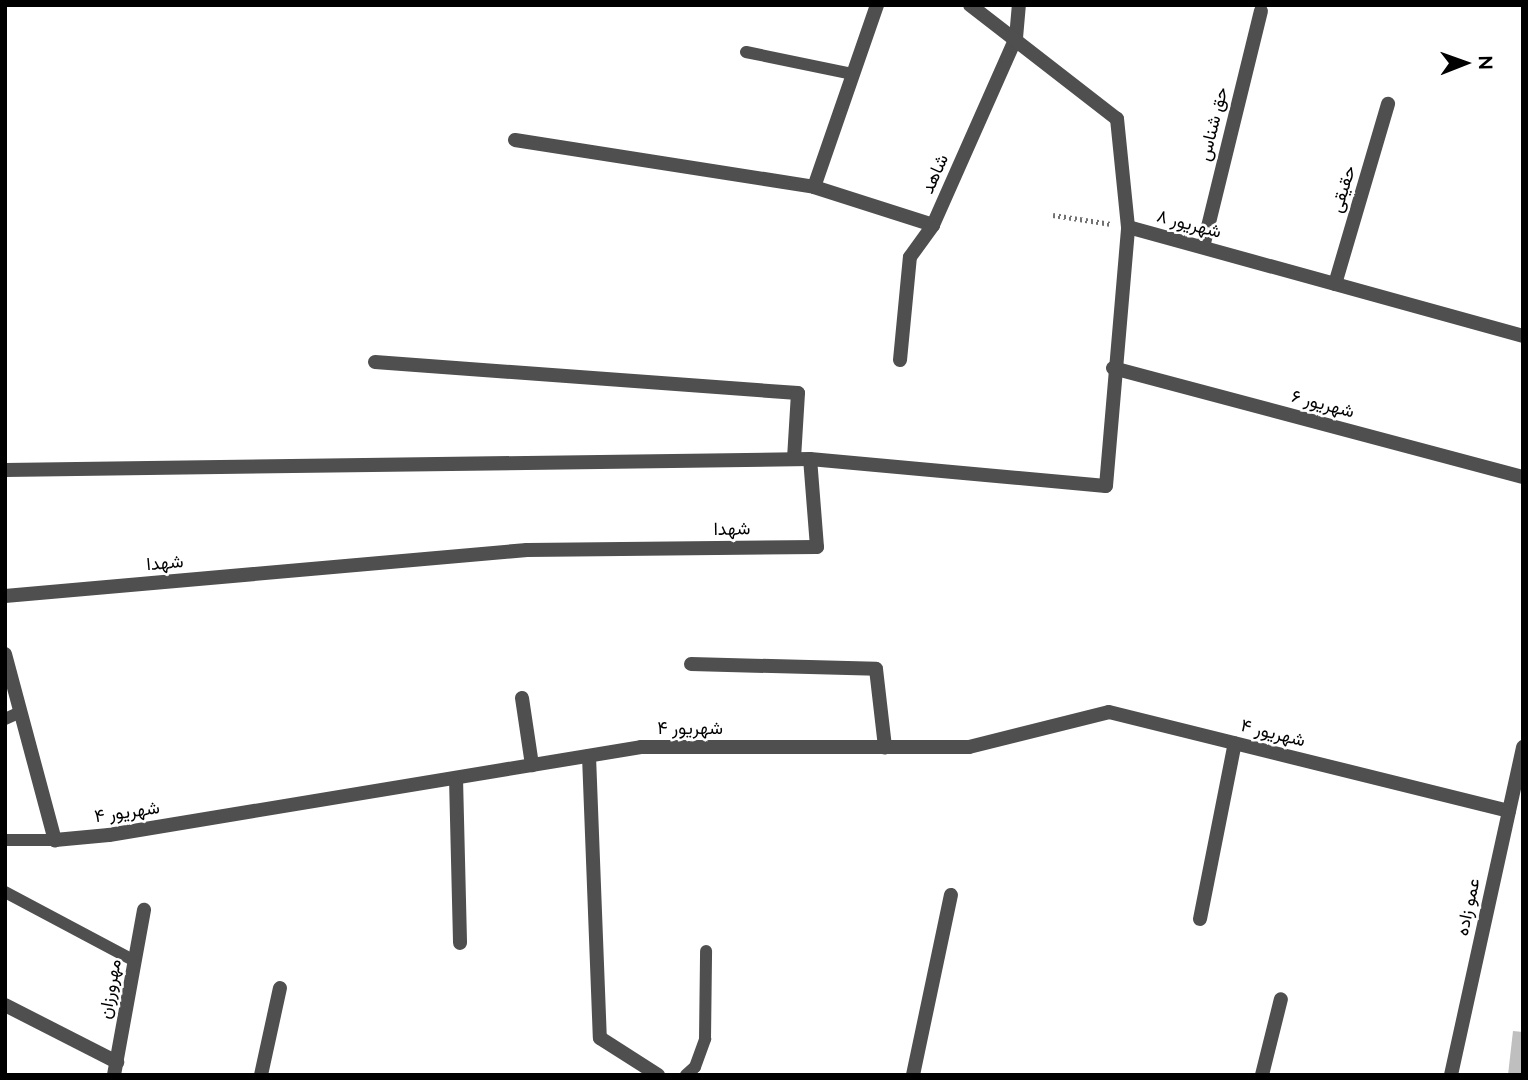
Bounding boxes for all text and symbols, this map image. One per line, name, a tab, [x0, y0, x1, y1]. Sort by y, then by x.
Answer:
north arrow	[1430, 28, 1500, 98]
text: N	[1475, 55, 1497, 70]
street label: حق شناس	[1193, 85, 1233, 163]
street label: شاهد	[917, 151, 953, 197]
street label: حقیقی	[1326, 163, 1360, 215]
street label: شهریور ۸	[1154, 205, 1224, 243]
street label: شهریور ۶	[1289, 385, 1357, 423]
street label: شهدا	[713, 518, 751, 540]
street label: شهدا	[146, 551, 184, 575]
street label: شهریور ۴	[1239, 715, 1307, 751]
street label: شهریور ۴	[657, 717, 723, 739]
street label: شهریور ۴	[93, 797, 161, 827]
street label: عمو زاده	[1451, 876, 1485, 938]
street label: مهرورزان	[94, 957, 126, 1021]

